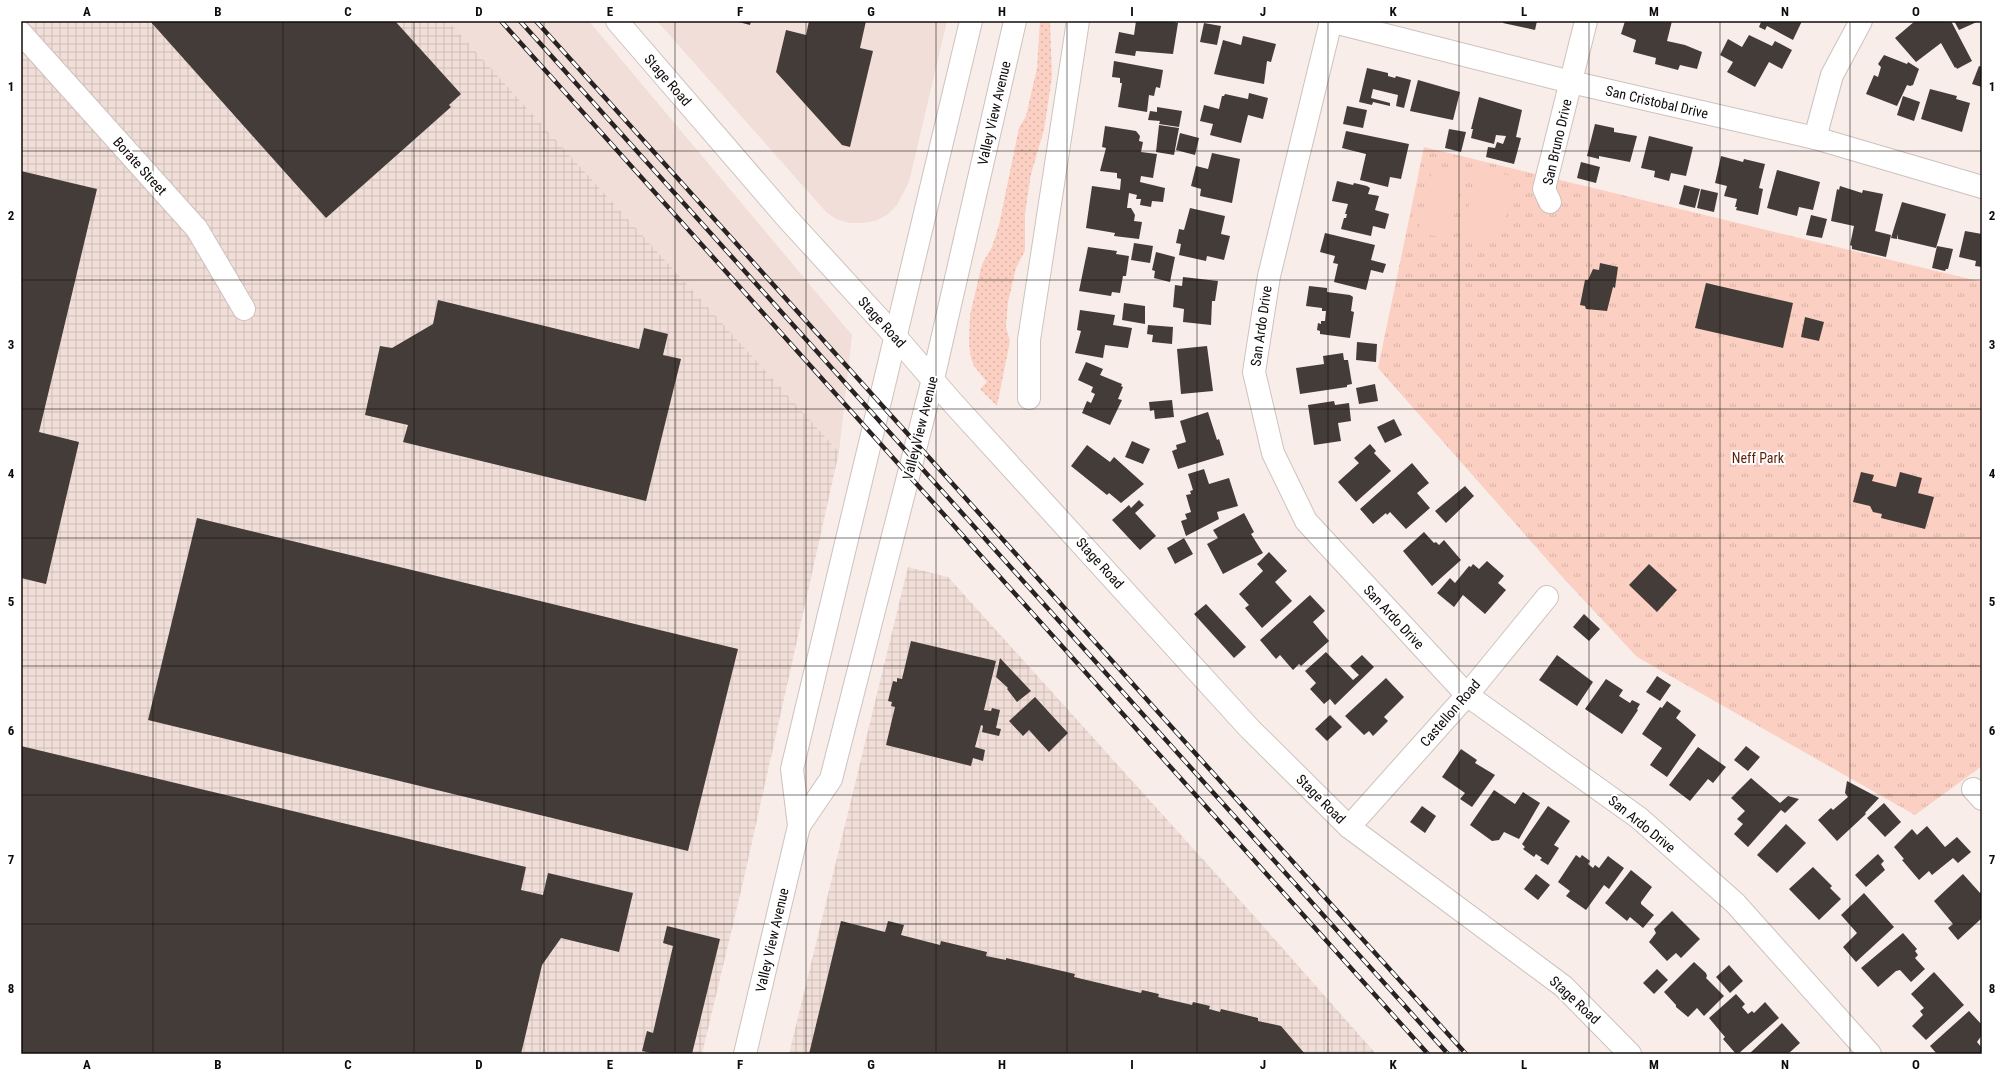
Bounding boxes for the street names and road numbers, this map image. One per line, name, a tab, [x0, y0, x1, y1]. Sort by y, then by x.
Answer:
street label: Stage Road	[641, 51, 695, 109]
street label: Valley View Avenue	[974, 59, 1014, 167]
street label: San Cristobal Drive	[1604, 82, 1710, 122]
street label: San Bruno Drive	[1539, 97, 1575, 186]
street label: Borate Street	[110, 134, 170, 198]
street label: San Ardo Drive	[1247, 284, 1275, 367]
street label: Stage Road	[855, 293, 909, 351]
street label: Valley View Avenue	[899, 374, 941, 482]
street label: Stage Road	[1073, 534, 1127, 592]
street label: San Ardo Drive	[1360, 582, 1428, 652]
street label: Castellon Road	[1417, 676, 1483, 750]
street label: Stage Road	[1293, 771, 1349, 827]
street label: San Ardo Drive	[1605, 792, 1679, 856]
street label: Valley View Avenue	[752, 886, 792, 994]
street label: Stage Road	[1547, 973, 1603, 1027]

